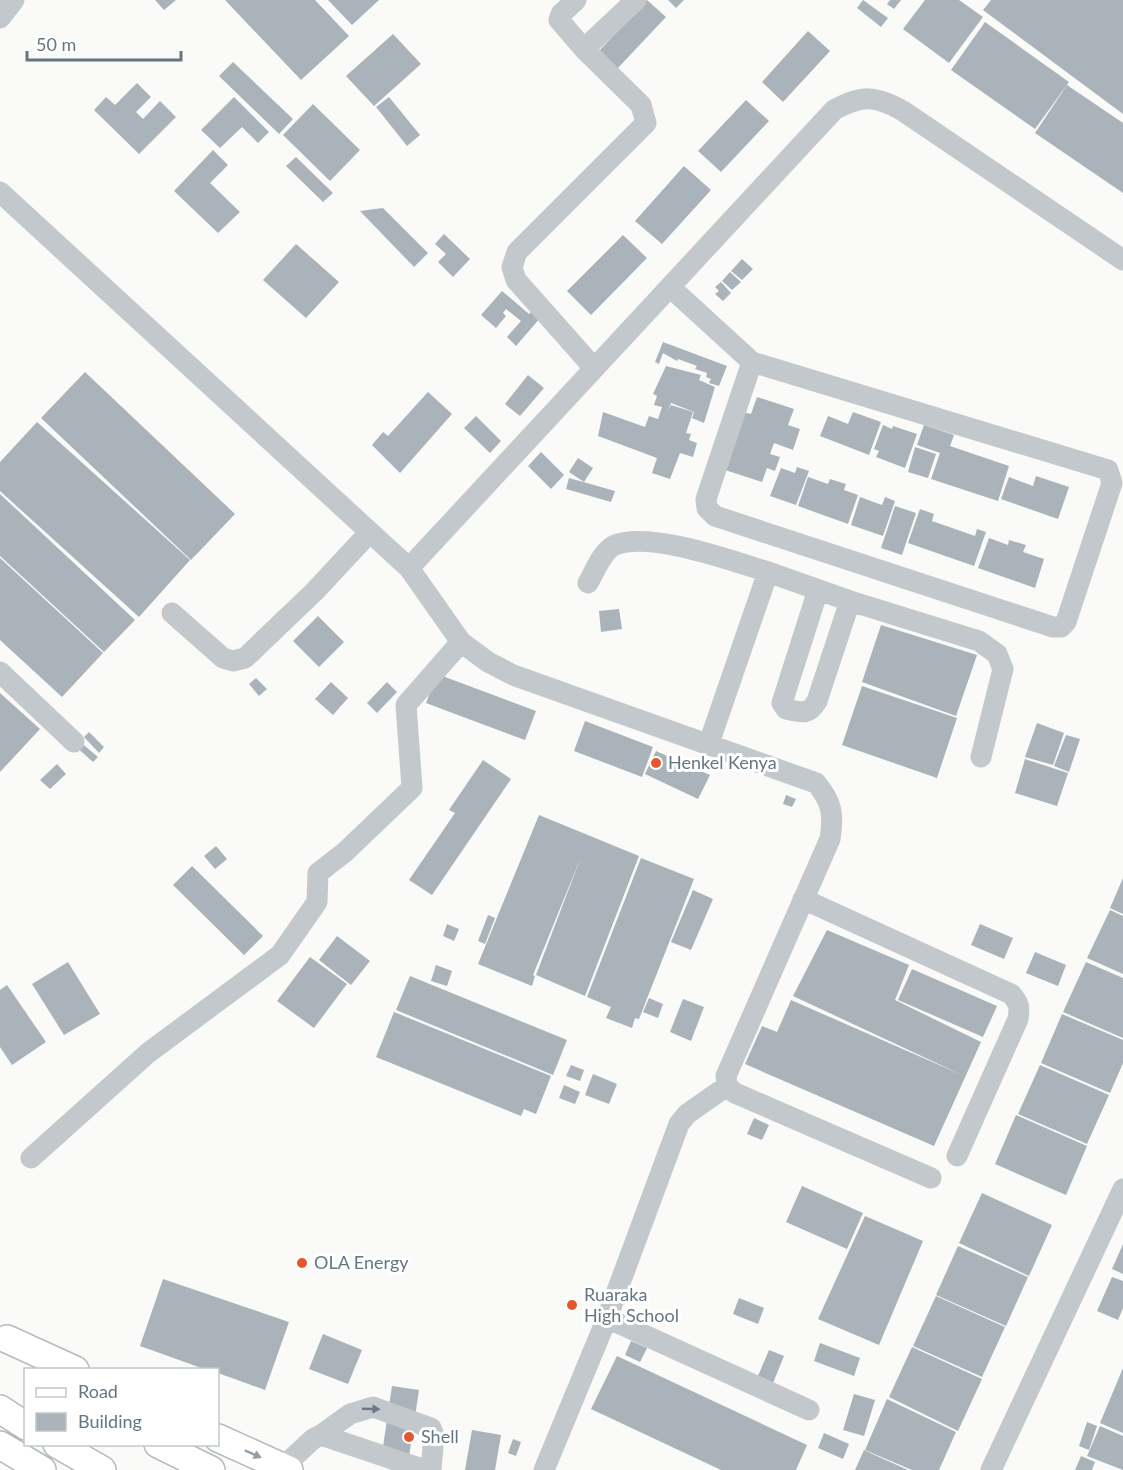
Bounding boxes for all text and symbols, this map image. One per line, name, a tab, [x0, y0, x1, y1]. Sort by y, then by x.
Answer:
scale bar	[27, 24, 182, 62]
text: 50 m	[36, 33, 76, 55]
place label: Henkel Kenya	[668, 751, 777, 773]
marker: Henkel Kenya	[649, 756, 663, 770]
place label: OLA Energy	[314, 1251, 409, 1273]
marker: OLA Energy	[295, 1256, 309, 1270]
place label: Ruaraka High School	[584, 1283, 679, 1326]
marker: Ruaraka High School	[565, 1298, 579, 1312]
legend	[24, 1368, 219, 1446]
text: Road	[78, 1380, 118, 1402]
one-way arrow	[362, 1404, 381, 1414]
text: Building	[78, 1410, 142, 1432]
place label: Shell	[421, 1425, 459, 1447]
marker: Shell	[402, 1430, 416, 1444]
one-way arrow	[244, 1450, 262, 1460]

